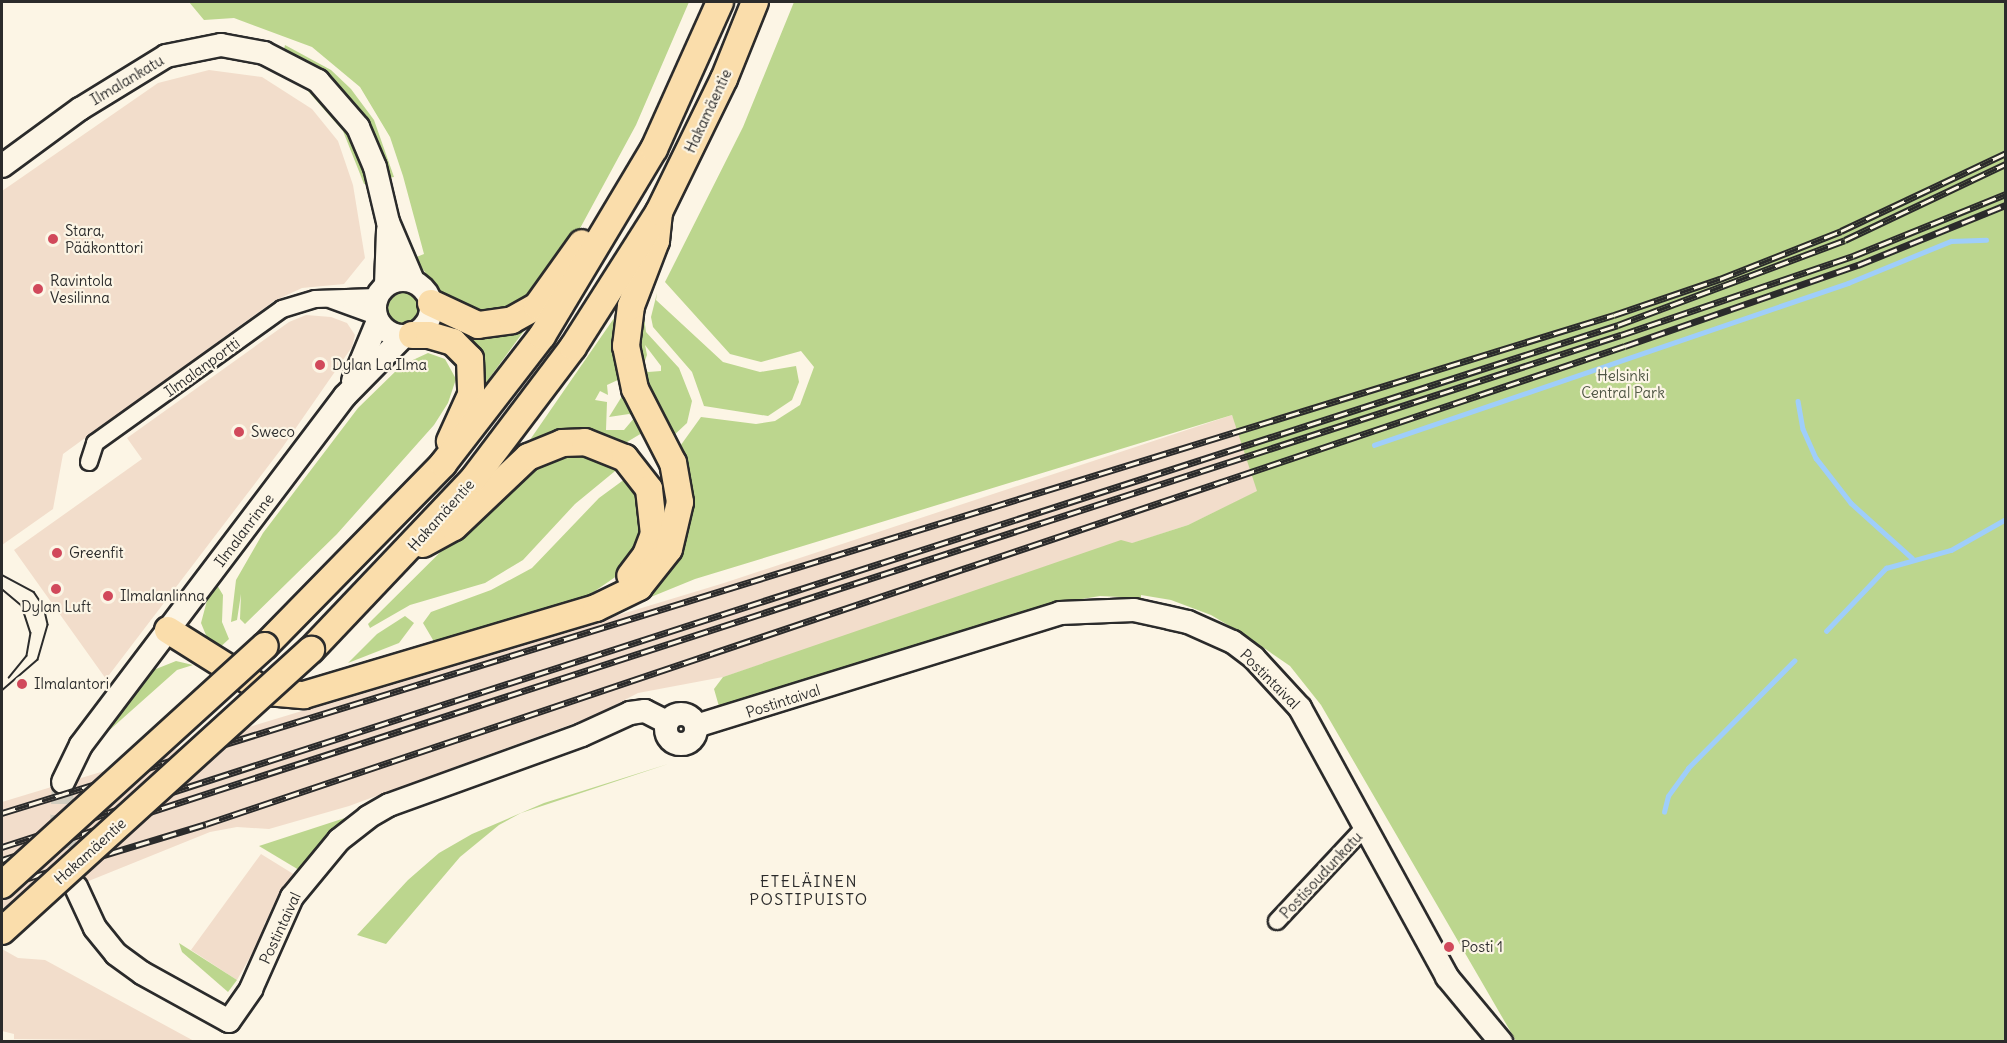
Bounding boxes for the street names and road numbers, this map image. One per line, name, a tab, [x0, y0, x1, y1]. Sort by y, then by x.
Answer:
street label: Ilmalankatu	[87, 51, 167, 109]
street label: Hakamäentie	[681, 66, 735, 156]
street label: Ilmalanportti	[161, 334, 243, 400]
street label: Hakamäentie	[404, 475, 478, 555]
street label: Ilmalanrinne	[211, 490, 277, 570]
street label: Postintaival	[1236, 645, 1304, 713]
street label: Postintaival	[744, 681, 822, 721]
street label: Hakamäentie	[50, 814, 130, 888]
street label: Postisoudunkatu	[1276, 828, 1366, 922]
street label: Postintaival	[256, 889, 304, 967]

